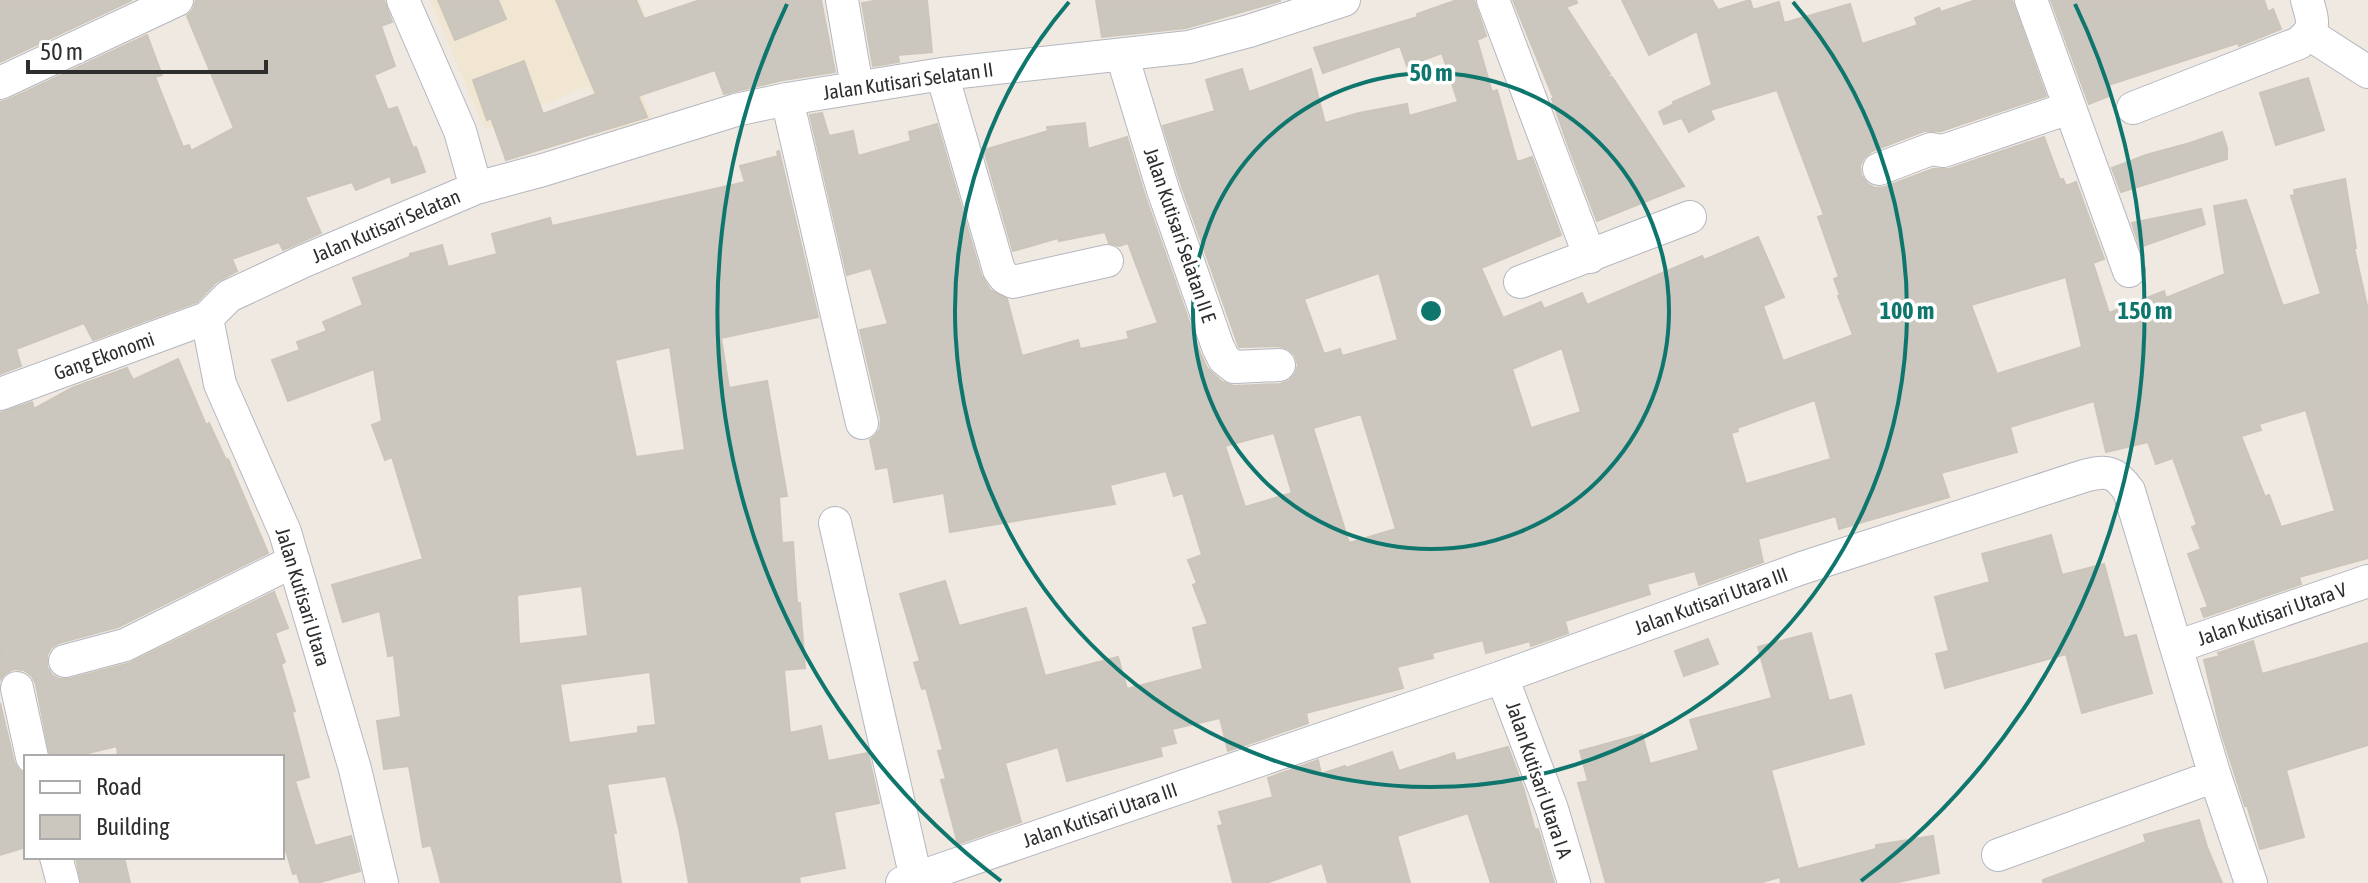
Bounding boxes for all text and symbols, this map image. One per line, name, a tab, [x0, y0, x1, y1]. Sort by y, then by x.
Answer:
scale bar	[28, 24, 266, 74]
text: 50 m	[40, 38, 83, 65]
street label: Jalan Kutisari Selatan II	[821, 57, 995, 104]
text: 50 m	[1409, 59, 1453, 86]
street label: Jalan Kutisari Selatan II E	[1140, 145, 1221, 326]
street label: Jalan Kutisari Selatan	[308, 184, 463, 267]
centre of rings	[1417, 297, 1445, 325]
text: 100 m	[1880, 297, 1934, 324]
text: 150 m	[2118, 297, 2172, 324]
street label: Gang Ekonomi	[50, 327, 157, 384]
street label: Jalan Kutisari Utara	[271, 525, 335, 669]
street label: Jalan Kutisari Utara III	[1631, 562, 1791, 639]
street label: Jalan Kutisari Utara V	[2194, 577, 2350, 650]
street label: Jalan Kutisari Utara I A	[1502, 699, 1577, 861]
legend	[24, 755, 284, 859]
text: Road	[96, 773, 142, 800]
street label: Jalan Kutisari Utara III	[1020, 777, 1180, 852]
text: Building	[96, 813, 170, 840]

